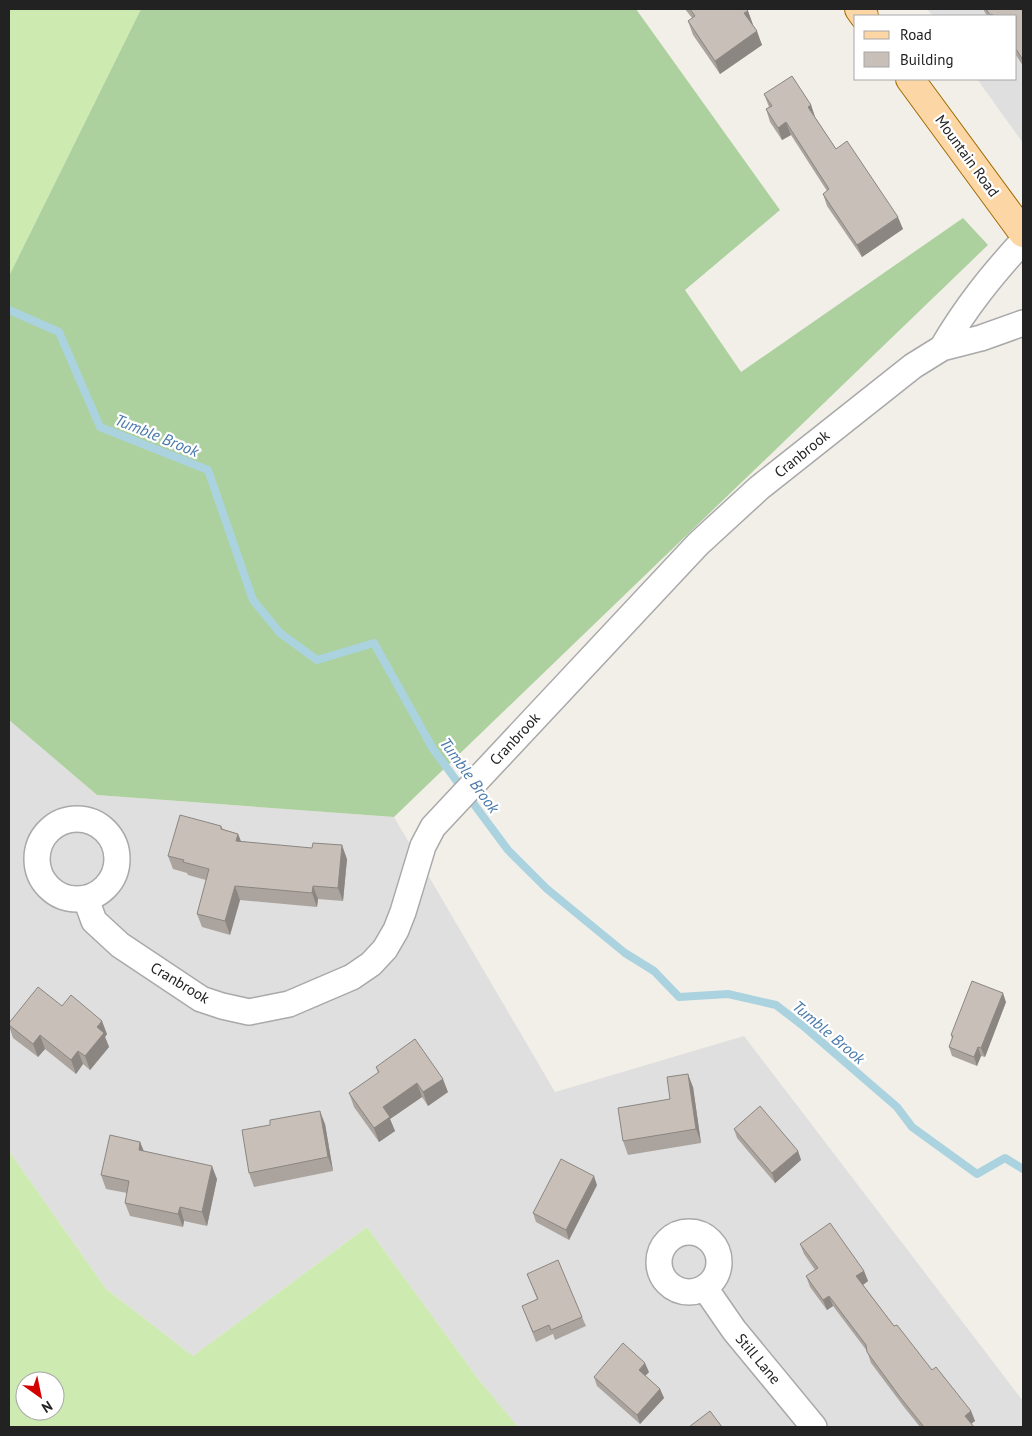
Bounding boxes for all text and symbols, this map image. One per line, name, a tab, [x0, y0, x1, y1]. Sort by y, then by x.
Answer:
legend	[854, 15, 1017, 80]
text: Road	[900, 25, 932, 44]
text: Building	[900, 50, 954, 69]
street label: Mountain Road	[931, 111, 1004, 200]
water label: Tumble Brook	[112, 409, 203, 461]
street label: Cranbrook	[770, 425, 834, 482]
street label: Cranbrook	[485, 708, 544, 769]
water label: Tumble Brook	[436, 733, 505, 817]
street label: Cranbrook	[147, 958, 214, 1008]
water label: Tumble Brook	[789, 996, 870, 1069]
street label: Still Lane	[732, 1329, 785, 1388]
north arrow	[15, 1371, 65, 1421]
text: N	[38, 1397, 56, 1417]

